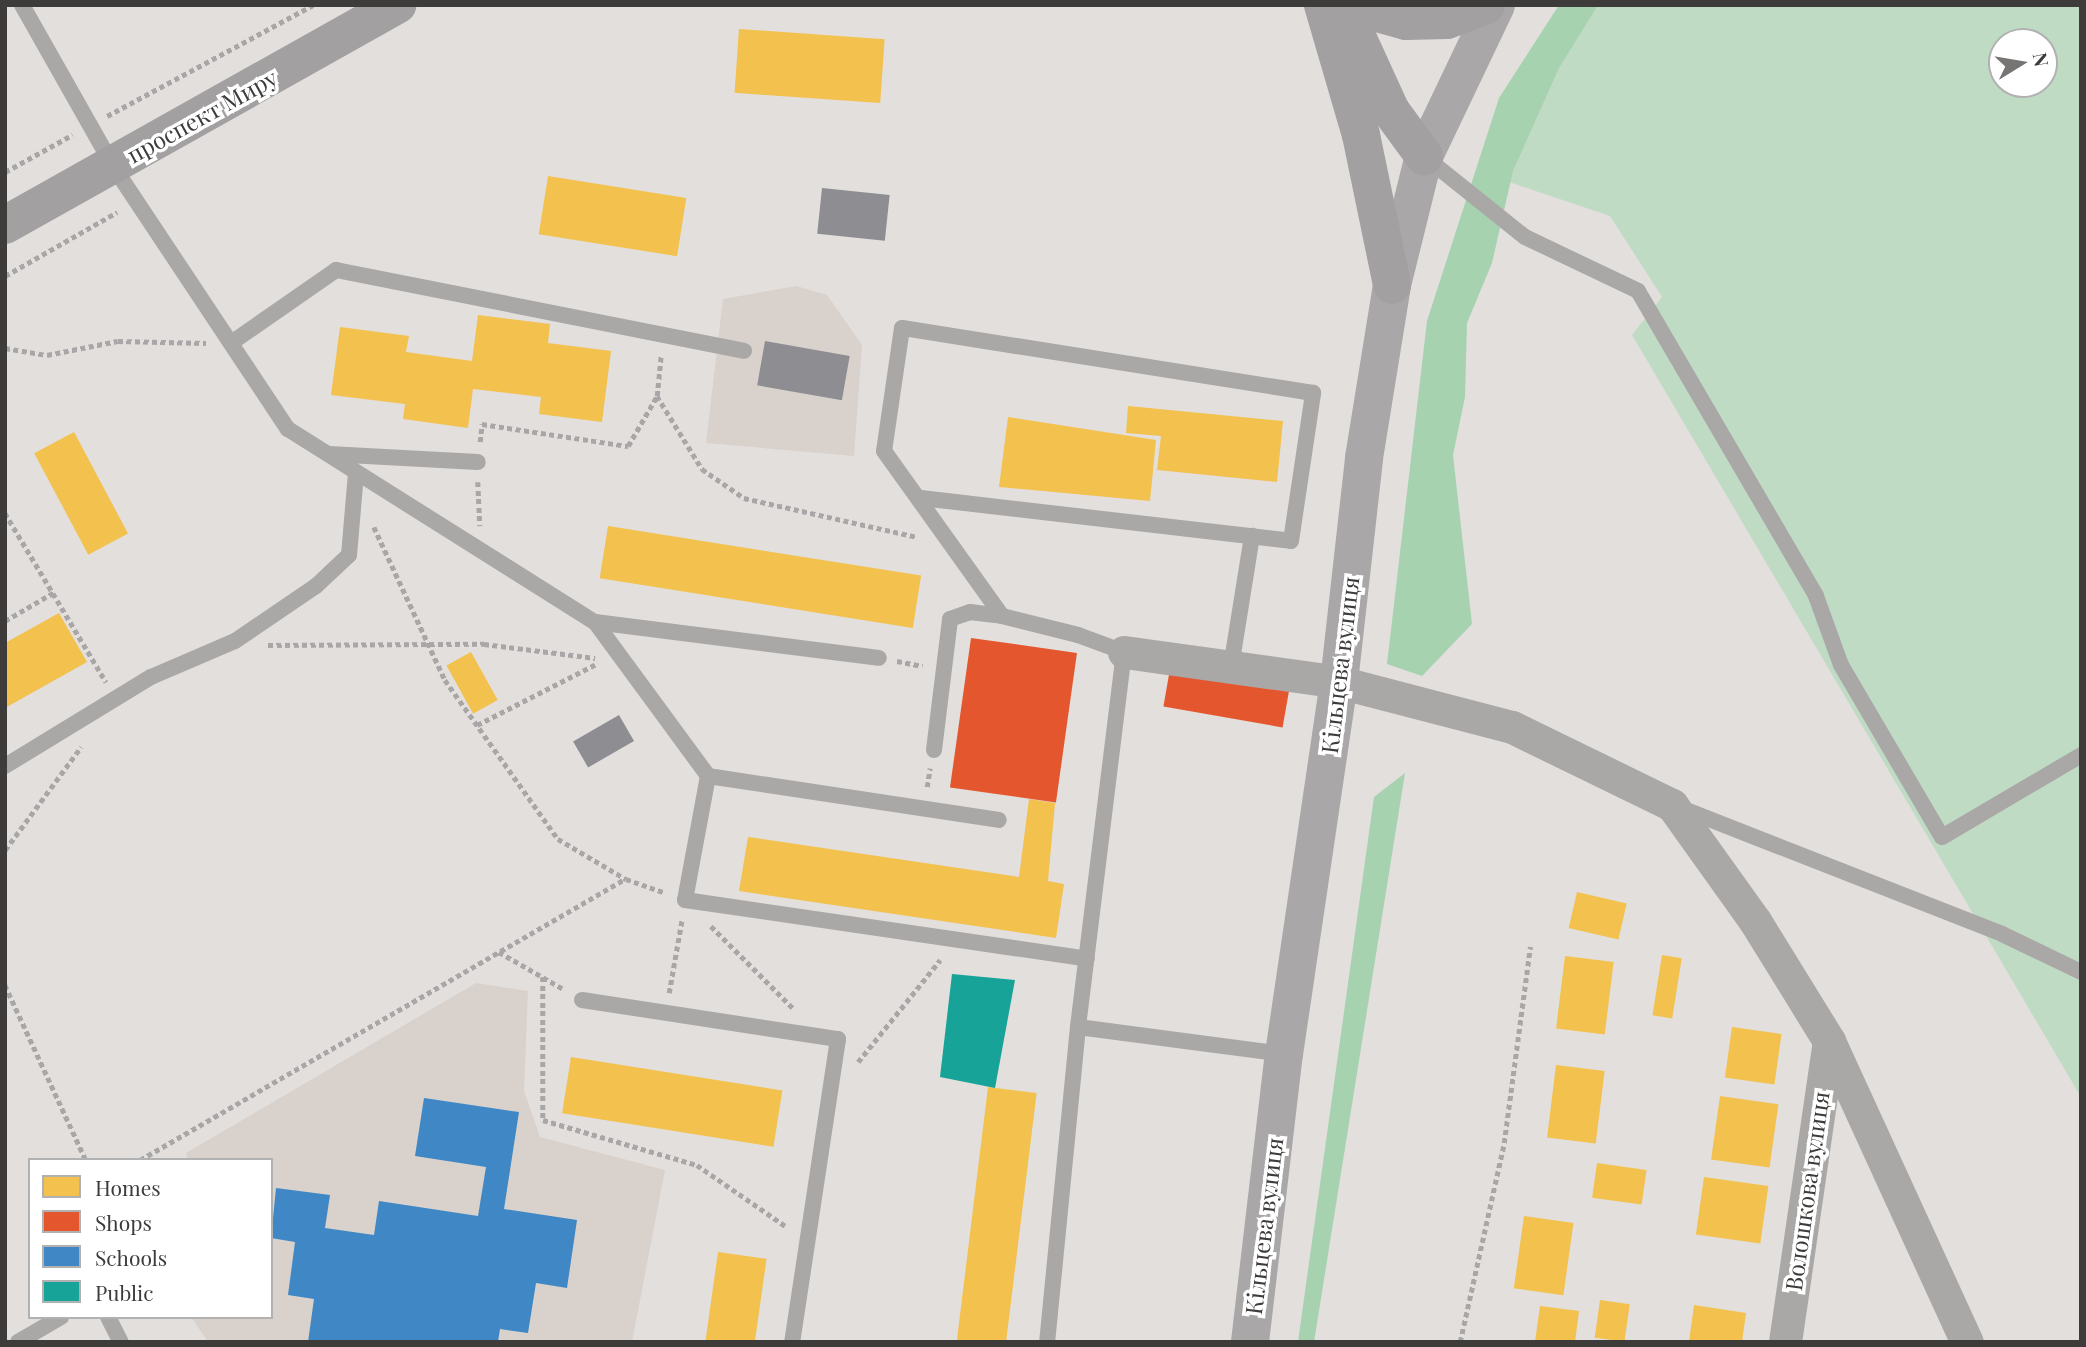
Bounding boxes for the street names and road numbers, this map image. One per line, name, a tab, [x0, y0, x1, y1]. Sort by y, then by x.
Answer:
street label: проспект Миру	[122, 63, 282, 169]
street label: Кільцева вулиця	[1315, 575, 1365, 755]
street label: Волошкова вулиця	[1779, 1090, 1835, 1292]
street label: Кільцева вулиця	[1239, 1136, 1289, 1316]

